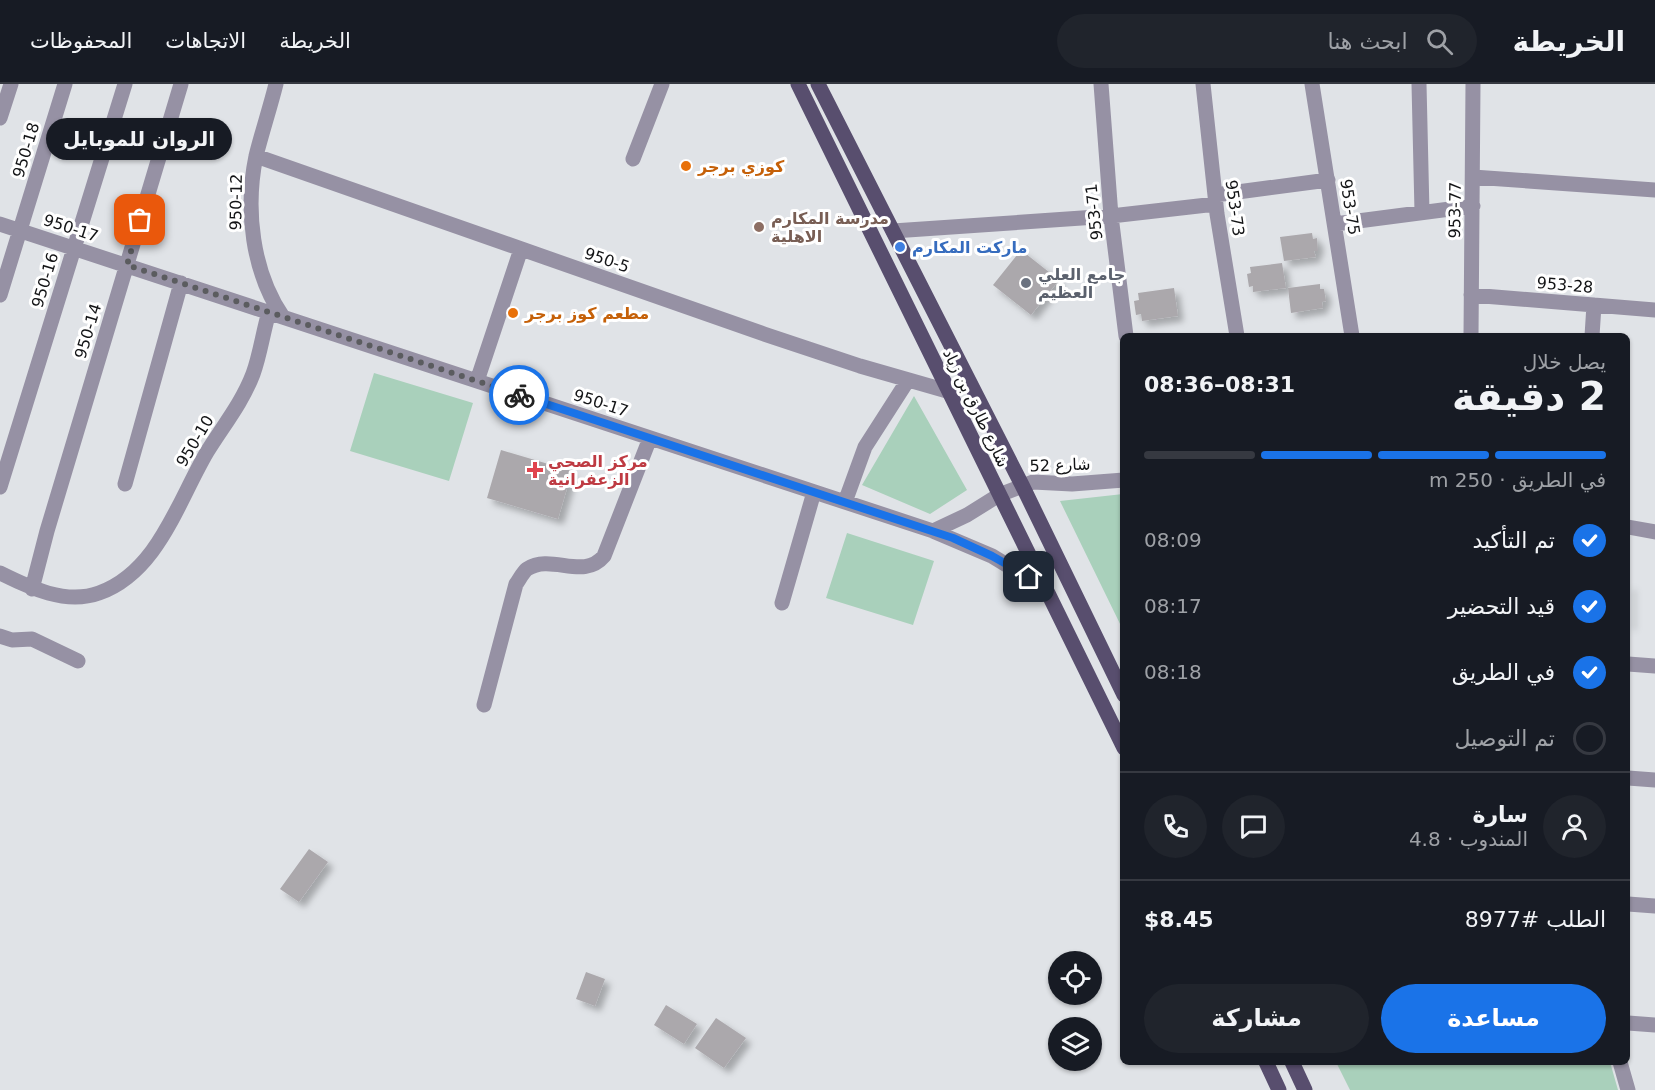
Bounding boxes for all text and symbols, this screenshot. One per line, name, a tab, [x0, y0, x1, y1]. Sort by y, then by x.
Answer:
search box	[1057, 14, 1477, 68]
icon: search	[1423, 25, 1456, 58]
text: الخريطة	[1513, 25, 1625, 58]
text: المحفوظات	[30, 29, 132, 53]
text: الاتجاهات	[165, 29, 246, 53]
text: الخريطة	[279, 29, 351, 53]
text: ابحث هنا	[1328, 29, 1408, 54]
callout: الروان للموبايل	[47, 118, 233, 160]
street label: 950-18	[9, 120, 43, 180]
text: الروان للموبايل	[63, 127, 215, 151]
place label: كوزي برجر	[697, 157, 785, 177]
marker: كوزي برجر	[679, 159, 693, 173]
street label: 950-12	[226, 174, 246, 230]
street label: 953-75	[1336, 178, 1364, 236]
street label: 953-73	[1222, 179, 1248, 237]
street label: 953-77	[1445, 182, 1465, 238]
street label: 953-71	[1082, 183, 1106, 241]
pin	[114, 194, 165, 245]
icon: bag	[123, 203, 156, 236]
place label: مدرسة المكارم الاهلية	[771, 209, 889, 246]
street label: 950-17	[41, 210, 101, 246]
marker: مدرسة المكارم الاهلية	[752, 220, 766, 234]
place label: ماركت المكارم	[912, 238, 1027, 257]
marker: ماركت المكارم	[893, 240, 907, 254]
street label: 950-5	[582, 243, 632, 277]
street label: 950-16	[28, 250, 62, 310]
place label: جامع العلي العظيم	[1038, 265, 1125, 302]
street label: 953-28	[1536, 273, 1594, 297]
marker: جامع العلي العظيم	[1019, 276, 1033, 290]
street label: 950-14	[71, 301, 105, 361]
place label: مطعم كوز برجر	[524, 304, 649, 323]
marker: مطعم كوز برجر	[506, 306, 520, 320]
street label: شارع طارق بن زياد	[938, 346, 1013, 471]
text: يصل خلال	[1523, 350, 1606, 374]
courier	[489, 365, 549, 425]
text: 08:31–08:36	[1144, 372, 1295, 397]
text: 2 دقيقة	[1452, 374, 1606, 419]
icon: bike	[503, 379, 536, 412]
street label: 950-17	[571, 385, 631, 421]
street label: 950-10	[172, 412, 218, 470]
place label: مركز الصحي الزعفرانية	[548, 452, 648, 489]
street label: شارع 52	[1029, 454, 1091, 477]
marker: مركز الصحي الزعفرانية	[526, 461, 544, 479]
text: في الطريق · 250 m	[1429, 468, 1606, 492]
icon: check	[1573, 524, 1606, 557]
text: 08:09	[1144, 528, 1202, 552]
text: تم التأكيد	[1472, 528, 1555, 553]
pin	[1003, 551, 1054, 602]
icon: home	[1012, 560, 1045, 593]
icon: check	[1573, 590, 1606, 623]
text: 08:17	[1144, 594, 1202, 618]
text: قيد التحضير	[1448, 594, 1555, 619]
icon: check	[1573, 656, 1606, 689]
text: 08:18	[1144, 660, 1202, 684]
text: في الطريق	[1452, 660, 1555, 685]
text: تم التوصيل	[1454, 726, 1555, 751]
button: phone	[1144, 795, 1207, 858]
button: chat	[1222, 795, 1285, 858]
button: person	[1543, 795, 1606, 858]
text: سارة	[1472, 802, 1528, 827]
text: المندوب · 4.8	[1409, 827, 1528, 851]
text: $8.45	[1144, 907, 1214, 932]
text: الطلب #8977	[1465, 907, 1606, 932]
map controls	[1048, 951, 1102, 1071]
button: locate	[1048, 951, 1102, 1005]
button: مشاركة	[1144, 984, 1369, 1053]
button: مساعدة	[1381, 984, 1606, 1053]
button: layers	[1048, 1017, 1102, 1071]

